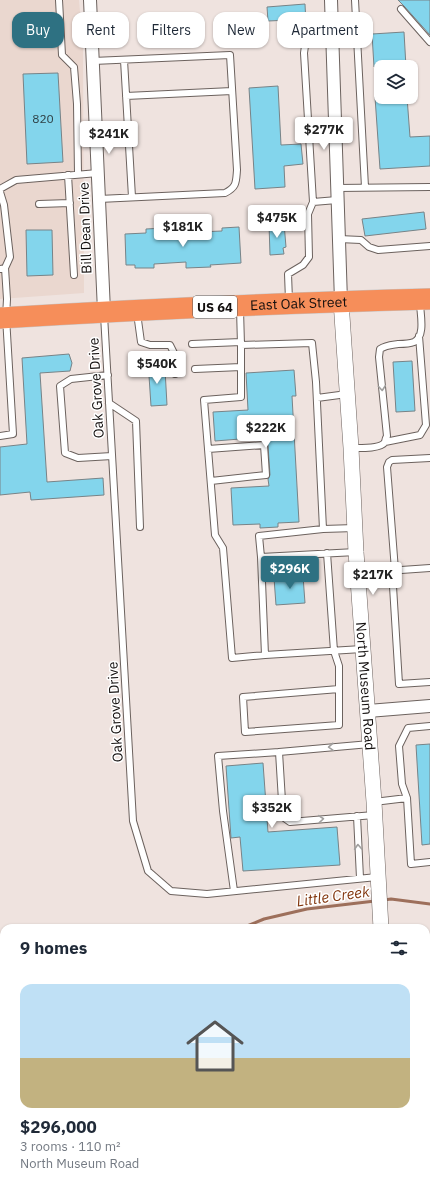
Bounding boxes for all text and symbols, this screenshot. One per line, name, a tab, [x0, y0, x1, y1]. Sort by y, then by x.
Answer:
chip: Buy	[12, 12, 64, 48]
chip: Rent	[72, 12, 129, 48]
chip: Filters	[137, 12, 205, 48]
chip: New	[213, 12, 269, 48]
chip: Apartment	[277, 12, 373, 48]
map controls	[374, 60, 418, 104]
button: layers	[374, 60, 418, 104]
house number: 820	[32, 111, 54, 126]
pin: $277K	[296, 117, 352, 151]
pin: $241K	[81, 121, 137, 155]
text: $277K	[304, 121, 344, 138]
text: $241K	[89, 125, 129, 142]
street label: Bill Dean Drive	[74, 182, 96, 274]
pin: $475K	[249, 205, 305, 239]
text: $475K	[257, 209, 297, 226]
pin: $181K	[155, 214, 211, 248]
text: $181K	[163, 218, 203, 235]
street label: East Oak Street	[250, 293, 348, 314]
road number: US 64	[193, 296, 237, 318]
street label: Oak Grove Drive	[84, 337, 108, 439]
pin: $540K	[129, 351, 185, 385]
text: $540K	[137, 355, 177, 372]
one-way arrow	[377, 385, 386, 391]
pin: $222K	[238, 415, 294, 449]
text: $222K	[246, 419, 286, 436]
pin: $296K	[262, 556, 318, 590]
text: $296K	[270, 560, 310, 577]
pin: $217K	[345, 562, 401, 596]
text: $217K	[353, 566, 393, 583]
street label: North Museum Road	[352, 621, 379, 751]
street label: Oak Grove Drive	[103, 661, 127, 763]
one-way arrow	[328, 743, 334, 752]
pin: $352K	[244, 795, 300, 829]
text: $352K	[252, 799, 292, 816]
one-way arrow	[318, 815, 324, 824]
one-way arrow	[354, 844, 363, 850]
water label: Little Creek	[295, 881, 371, 911]
text: 9 homes	[20, 937, 87, 959]
icon: filters	[388, 937, 410, 959]
icon: home	[179, 1010, 251, 1082]
text: $296,000	[20, 1116, 97, 1138]
text: 3 rooms · 110 m²	[20, 1138, 121, 1155]
text: North Museum Road	[20, 1155, 139, 1172]

